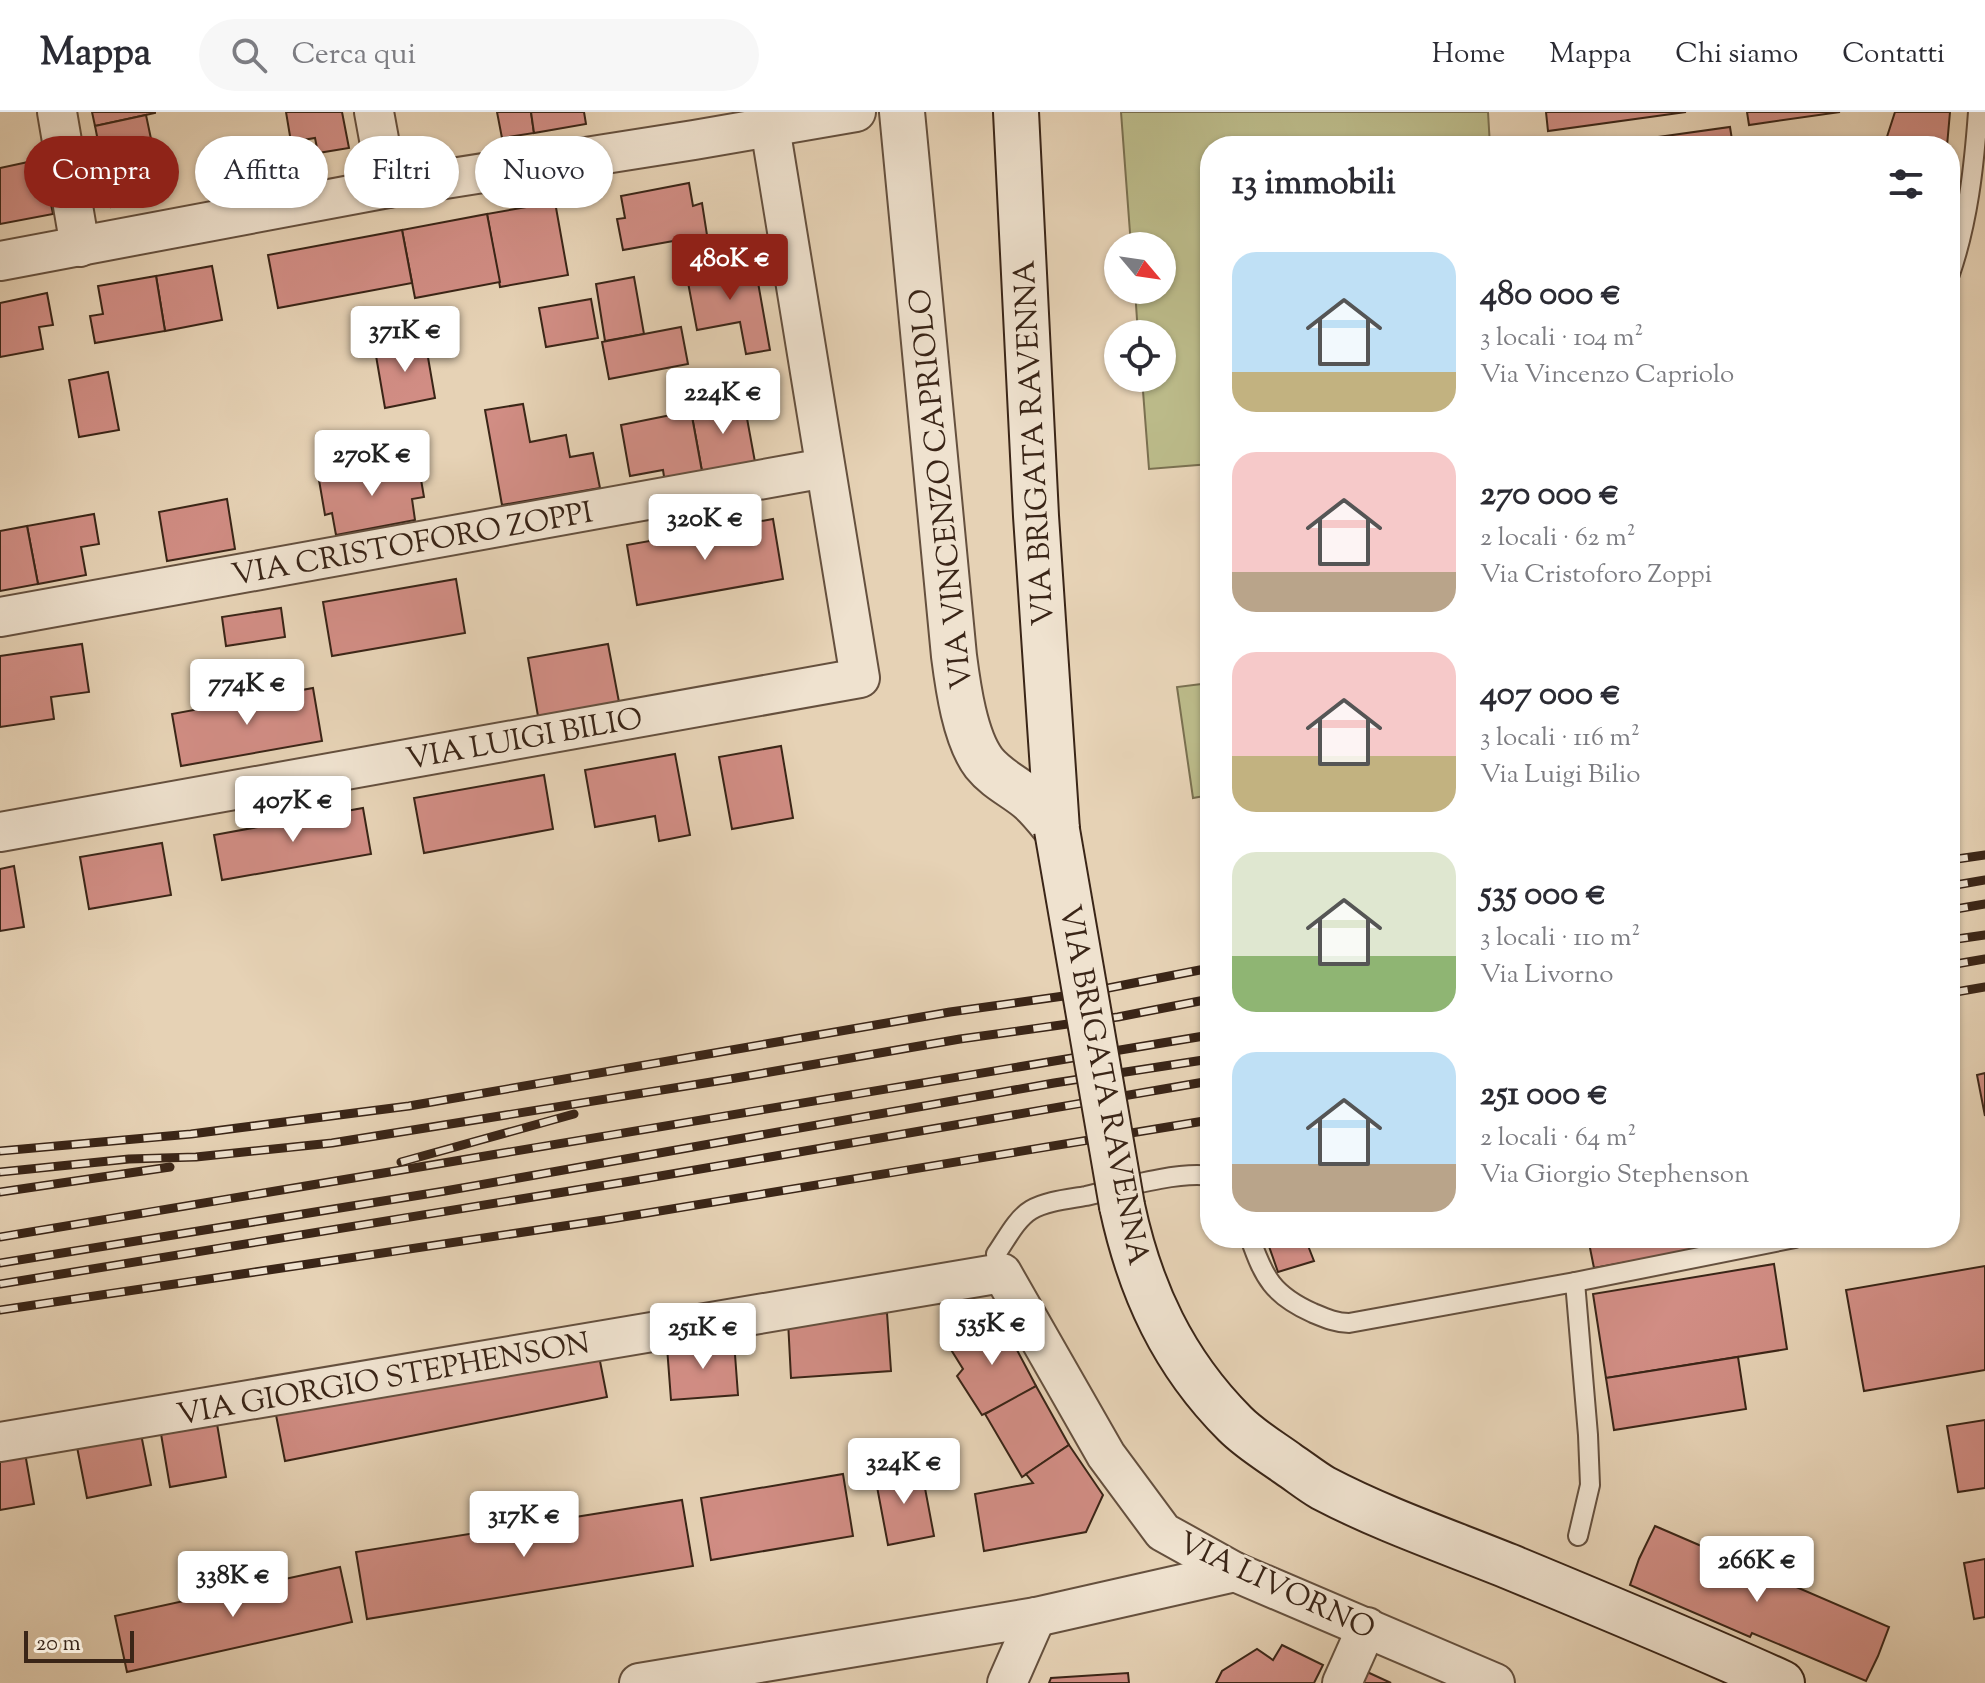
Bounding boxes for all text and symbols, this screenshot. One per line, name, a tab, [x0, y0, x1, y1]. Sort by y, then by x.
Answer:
search box	[199, 19, 759, 91]
text: Mappa	[40, 28, 151, 82]
icon: search	[227, 33, 271, 77]
text: Cerca qui	[291, 34, 416, 77]
text: Home	[1432, 35, 1505, 75]
text: Mappa	[1549, 35, 1631, 75]
text: Chi siamo	[1675, 35, 1798, 75]
text: Contatti	[1842, 35, 1945, 75]
chip: Compra	[24, 136, 179, 208]
chip: Affitta	[195, 136, 328, 208]
chip: Filtri	[344, 136, 459, 208]
chip: Nuovo	[475, 136, 613, 208]
text: 13 immobili	[1232, 160, 1396, 209]
icon: filters	[1884, 162, 1928, 206]
north arrow	[1104, 232, 1176, 304]
map controls	[1104, 232, 1176, 392]
pin: 480K €	[665, 234, 795, 302]
text: 480K €	[690, 241, 770, 278]
street label: VIA BRIGATA RAVENNA	[1004, 259, 1067, 627]
text: 480 000 €	[1480, 271, 1621, 320]
icon: home	[1296, 284, 1392, 380]
street label: VIA VINCENZO CAPRIOLO	[900, 286, 985, 691]
pin: 371K €	[340, 306, 470, 374]
text: 371K €	[369, 313, 441, 350]
button: locate	[1104, 320, 1176, 392]
text: 3 locali · 104 m²	[1480, 320, 1643, 357]
text: Via Vincenzo Capriolo	[1480, 357, 1734, 394]
pin: 224K €	[658, 368, 788, 436]
text: 224K €	[684, 375, 762, 412]
pin: 270K €	[307, 430, 437, 498]
text: 270K €	[333, 437, 411, 474]
text: 270 000 €	[1480, 471, 1620, 520]
icon: home	[1296, 484, 1392, 580]
street label: VIA CRISTOFORO ZOPPI	[228, 492, 597, 598]
pin: 320K €	[640, 494, 770, 562]
text: 320K €	[667, 501, 743, 538]
text: 2 locali · 62 m²	[1480, 520, 1636, 557]
text: Via Cristoforo Zoppi	[1480, 557, 1712, 594]
pin: 774K €	[182, 659, 312, 727]
text: 774K €	[208, 666, 286, 703]
text: 407 000 €	[1480, 671, 1621, 720]
icon: home	[1296, 684, 1392, 780]
street label: VIA LUIGI BILIO	[403, 699, 646, 782]
text: 3 locali · 116 m²	[1480, 720, 1640, 757]
text: Via Luigi Bilio	[1480, 757, 1640, 794]
pin: 407K €	[228, 776, 358, 844]
text: 407K €	[253, 783, 333, 820]
text: 535 000 €	[1480, 871, 1606, 920]
icon: home	[1296, 884, 1392, 980]
street label: VIA BRIGATA RAVENNA	[1046, 902, 1159, 1269]
text: 3 locali · 110 m²	[1480, 920, 1640, 957]
text: Via Livorno	[1480, 957, 1613, 994]
text: 251 000 €	[1480, 1071, 1608, 1120]
icon: home	[1296, 1084, 1392, 1180]
text: 2 locali · 64 m²	[1480, 1120, 1636, 1157]
text: Via Giorgio Stephenson	[1480, 1157, 1749, 1194]
pin: 535K €	[927, 1299, 1057, 1367]
pin: 251K €	[638, 1303, 768, 1371]
text: 535K €	[958, 1306, 1026, 1343]
text: 251K €	[668, 1310, 738, 1347]
street label: VIA GIORGIO STEPHENSON	[174, 1323, 593, 1438]
pin: 324K €	[839, 1438, 969, 1506]
text: 324K €	[866, 1445, 942, 1482]
pin: 317K €	[459, 1491, 589, 1559]
text: 317K €	[488, 1498, 560, 1535]
street label: VIA LIVORNO	[1170, 1523, 1381, 1652]
pin: 266K €	[1692, 1536, 1822, 1604]
text: 266K €	[1718, 1543, 1796, 1580]
pin: 338K €	[168, 1551, 298, 1619]
text: 338K €	[196, 1558, 270, 1595]
scale bar	[24, 1627, 134, 1663]
text: 20 m	[36, 1629, 81, 1661]

